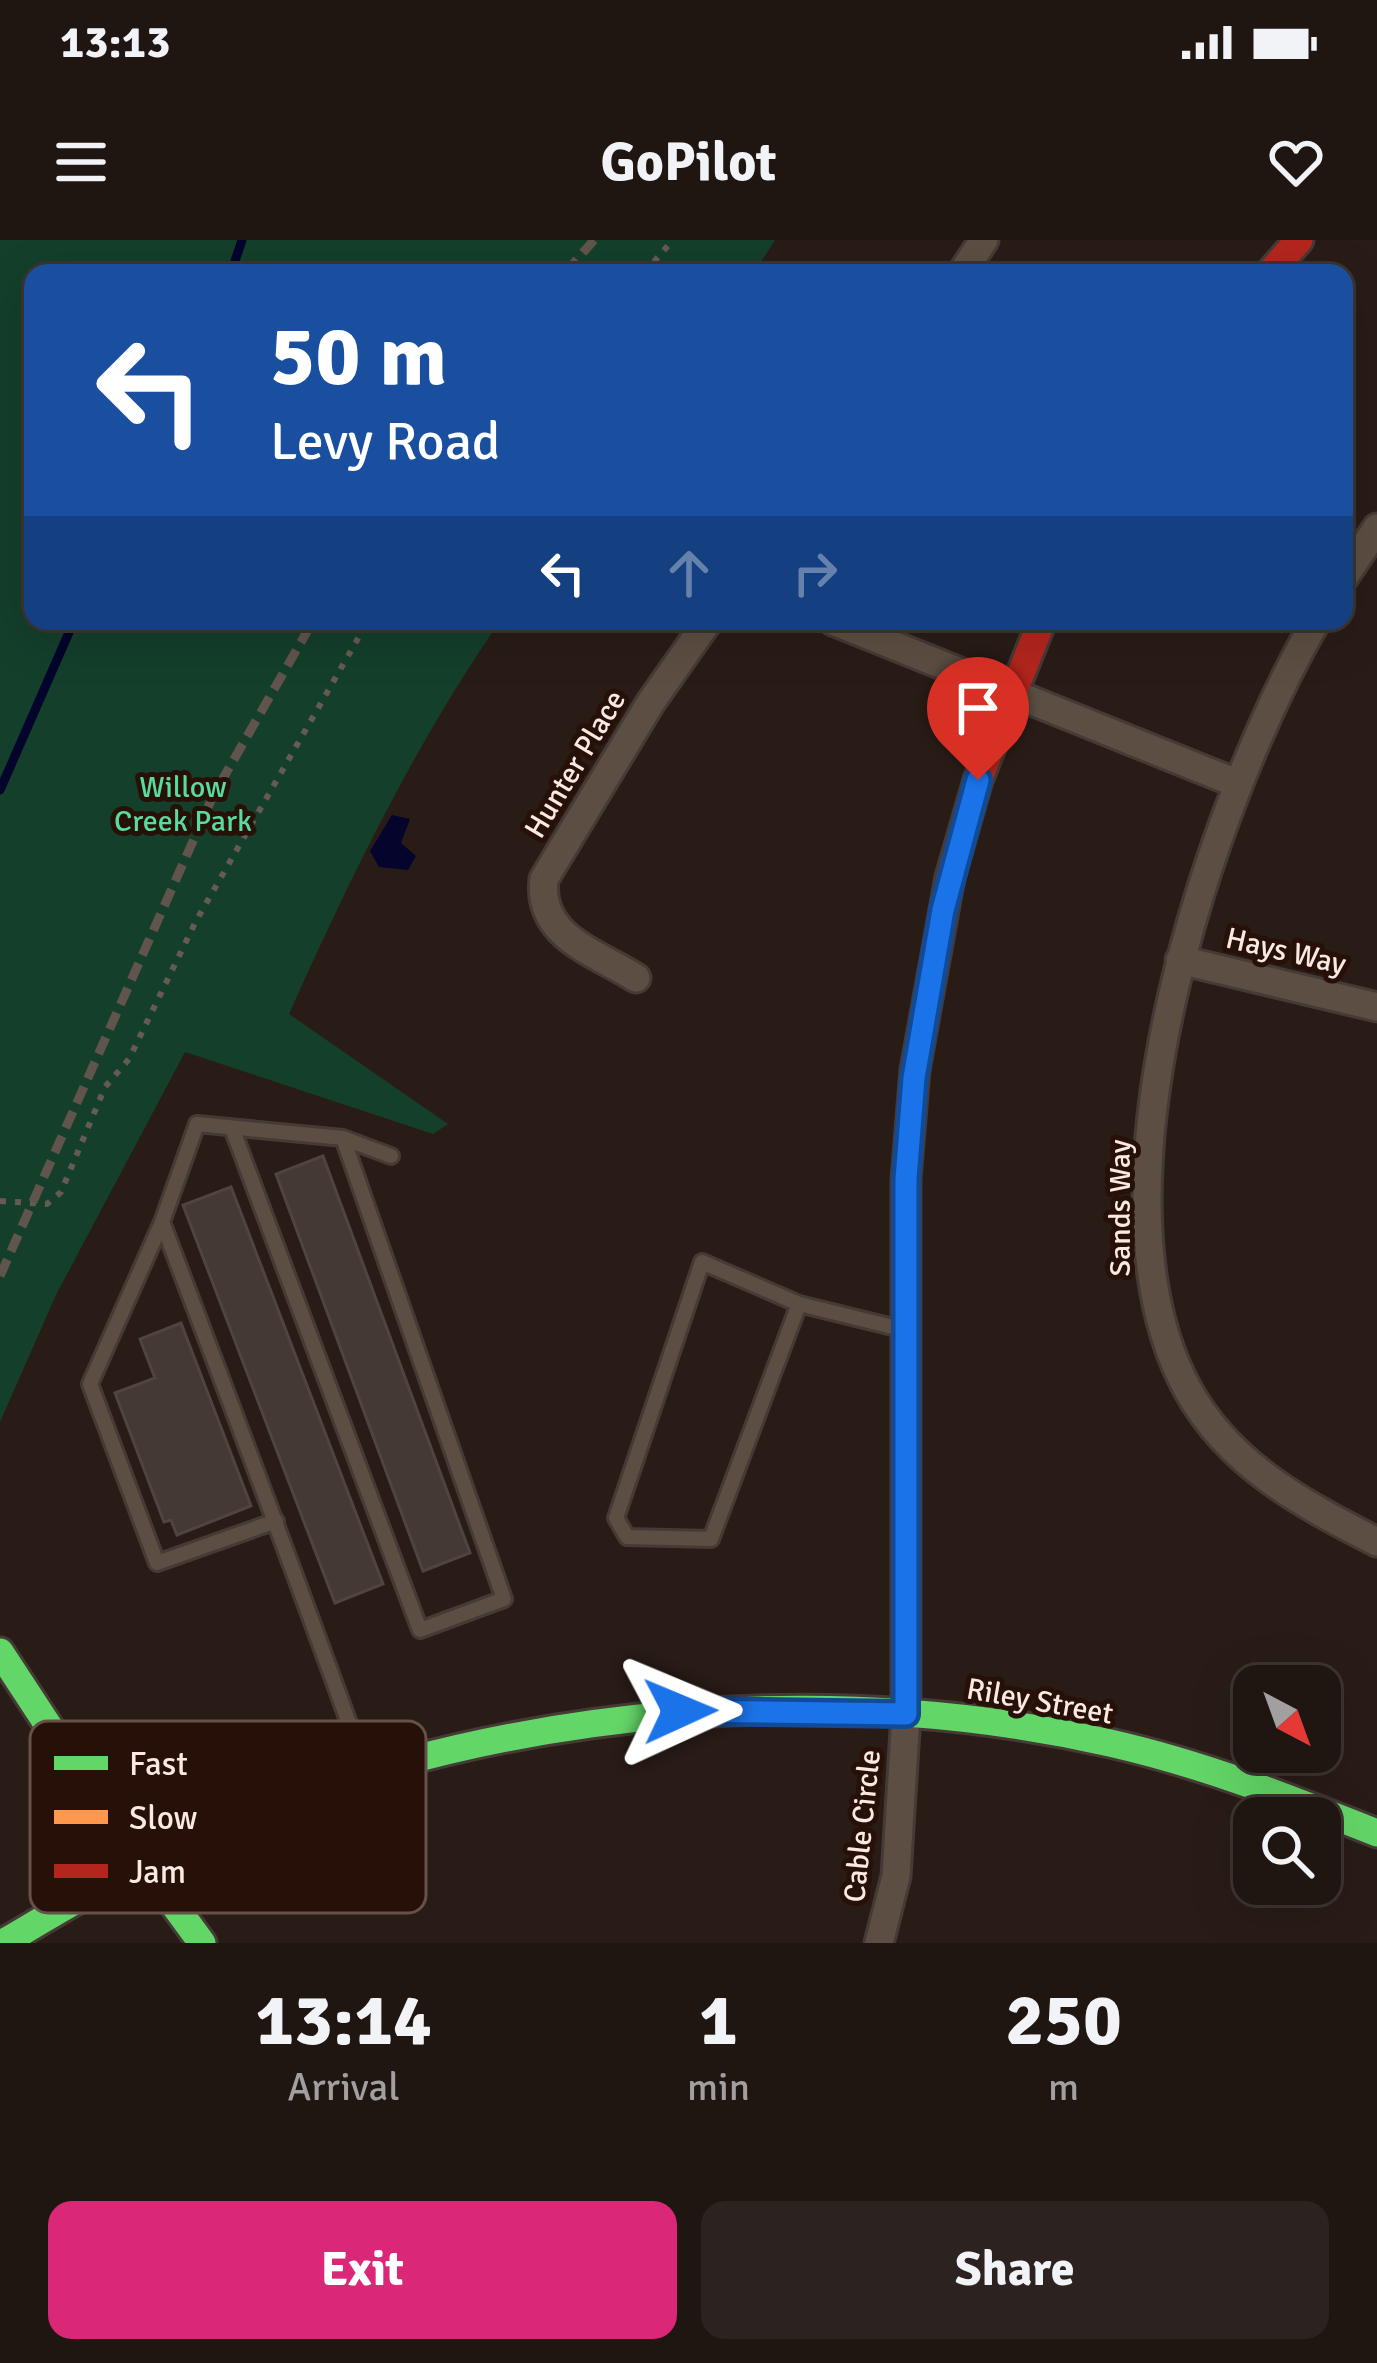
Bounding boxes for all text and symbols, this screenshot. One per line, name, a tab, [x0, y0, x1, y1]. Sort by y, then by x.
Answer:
text: 13:13	[60, 15, 170, 70]
icon: menu	[48, 129, 114, 195]
text: GoPilot	[600, 129, 777, 196]
icon: heart	[1263, 129, 1329, 195]
text: 50 m	[270, 305, 447, 409]
icon: left	[72, 312, 228, 468]
text: Levy Road	[270, 408, 500, 475]
icon: left	[530, 540, 596, 606]
icon: ahead	[656, 540, 722, 606]
icon: right	[782, 540, 848, 606]
pin	[927, 657, 1029, 780]
icon: arrive	[945, 675, 1011, 741]
street label: Hunter Place	[517, 684, 634, 845]
park label: Willow Creek Park	[114, 769, 252, 840]
street label: Hays Way	[1222, 920, 1350, 983]
street label: Sands Way	[1102, 1139, 1139, 1277]
position arrow	[617, 1648, 743, 1774]
north arrow	[1233, 1665, 1341, 1773]
map controls	[1233, 1665, 1341, 1905]
street label: Riley Street	[964, 1670, 1116, 1733]
legend	[30, 1721, 426, 1913]
text: Fast	[129, 1744, 188, 1785]
street label: Cable Circle	[836, 1748, 889, 1904]
button: search	[1233, 1797, 1341, 1905]
text: Slow	[129, 1798, 198, 1839]
text: Jam	[129, 1852, 186, 1893]
text: 13:14	[255, 1976, 432, 2065]
text: 1	[699, 1976, 738, 2065]
text: 250	[1005, 1976, 1122, 2065]
text: Arrival	[287, 2063, 400, 2111]
text: min	[687, 2063, 750, 2111]
text: m	[1048, 2063, 1079, 2111]
button: Exit	[48, 2201, 677, 2339]
button: Share	[701, 2201, 1329, 2339]

